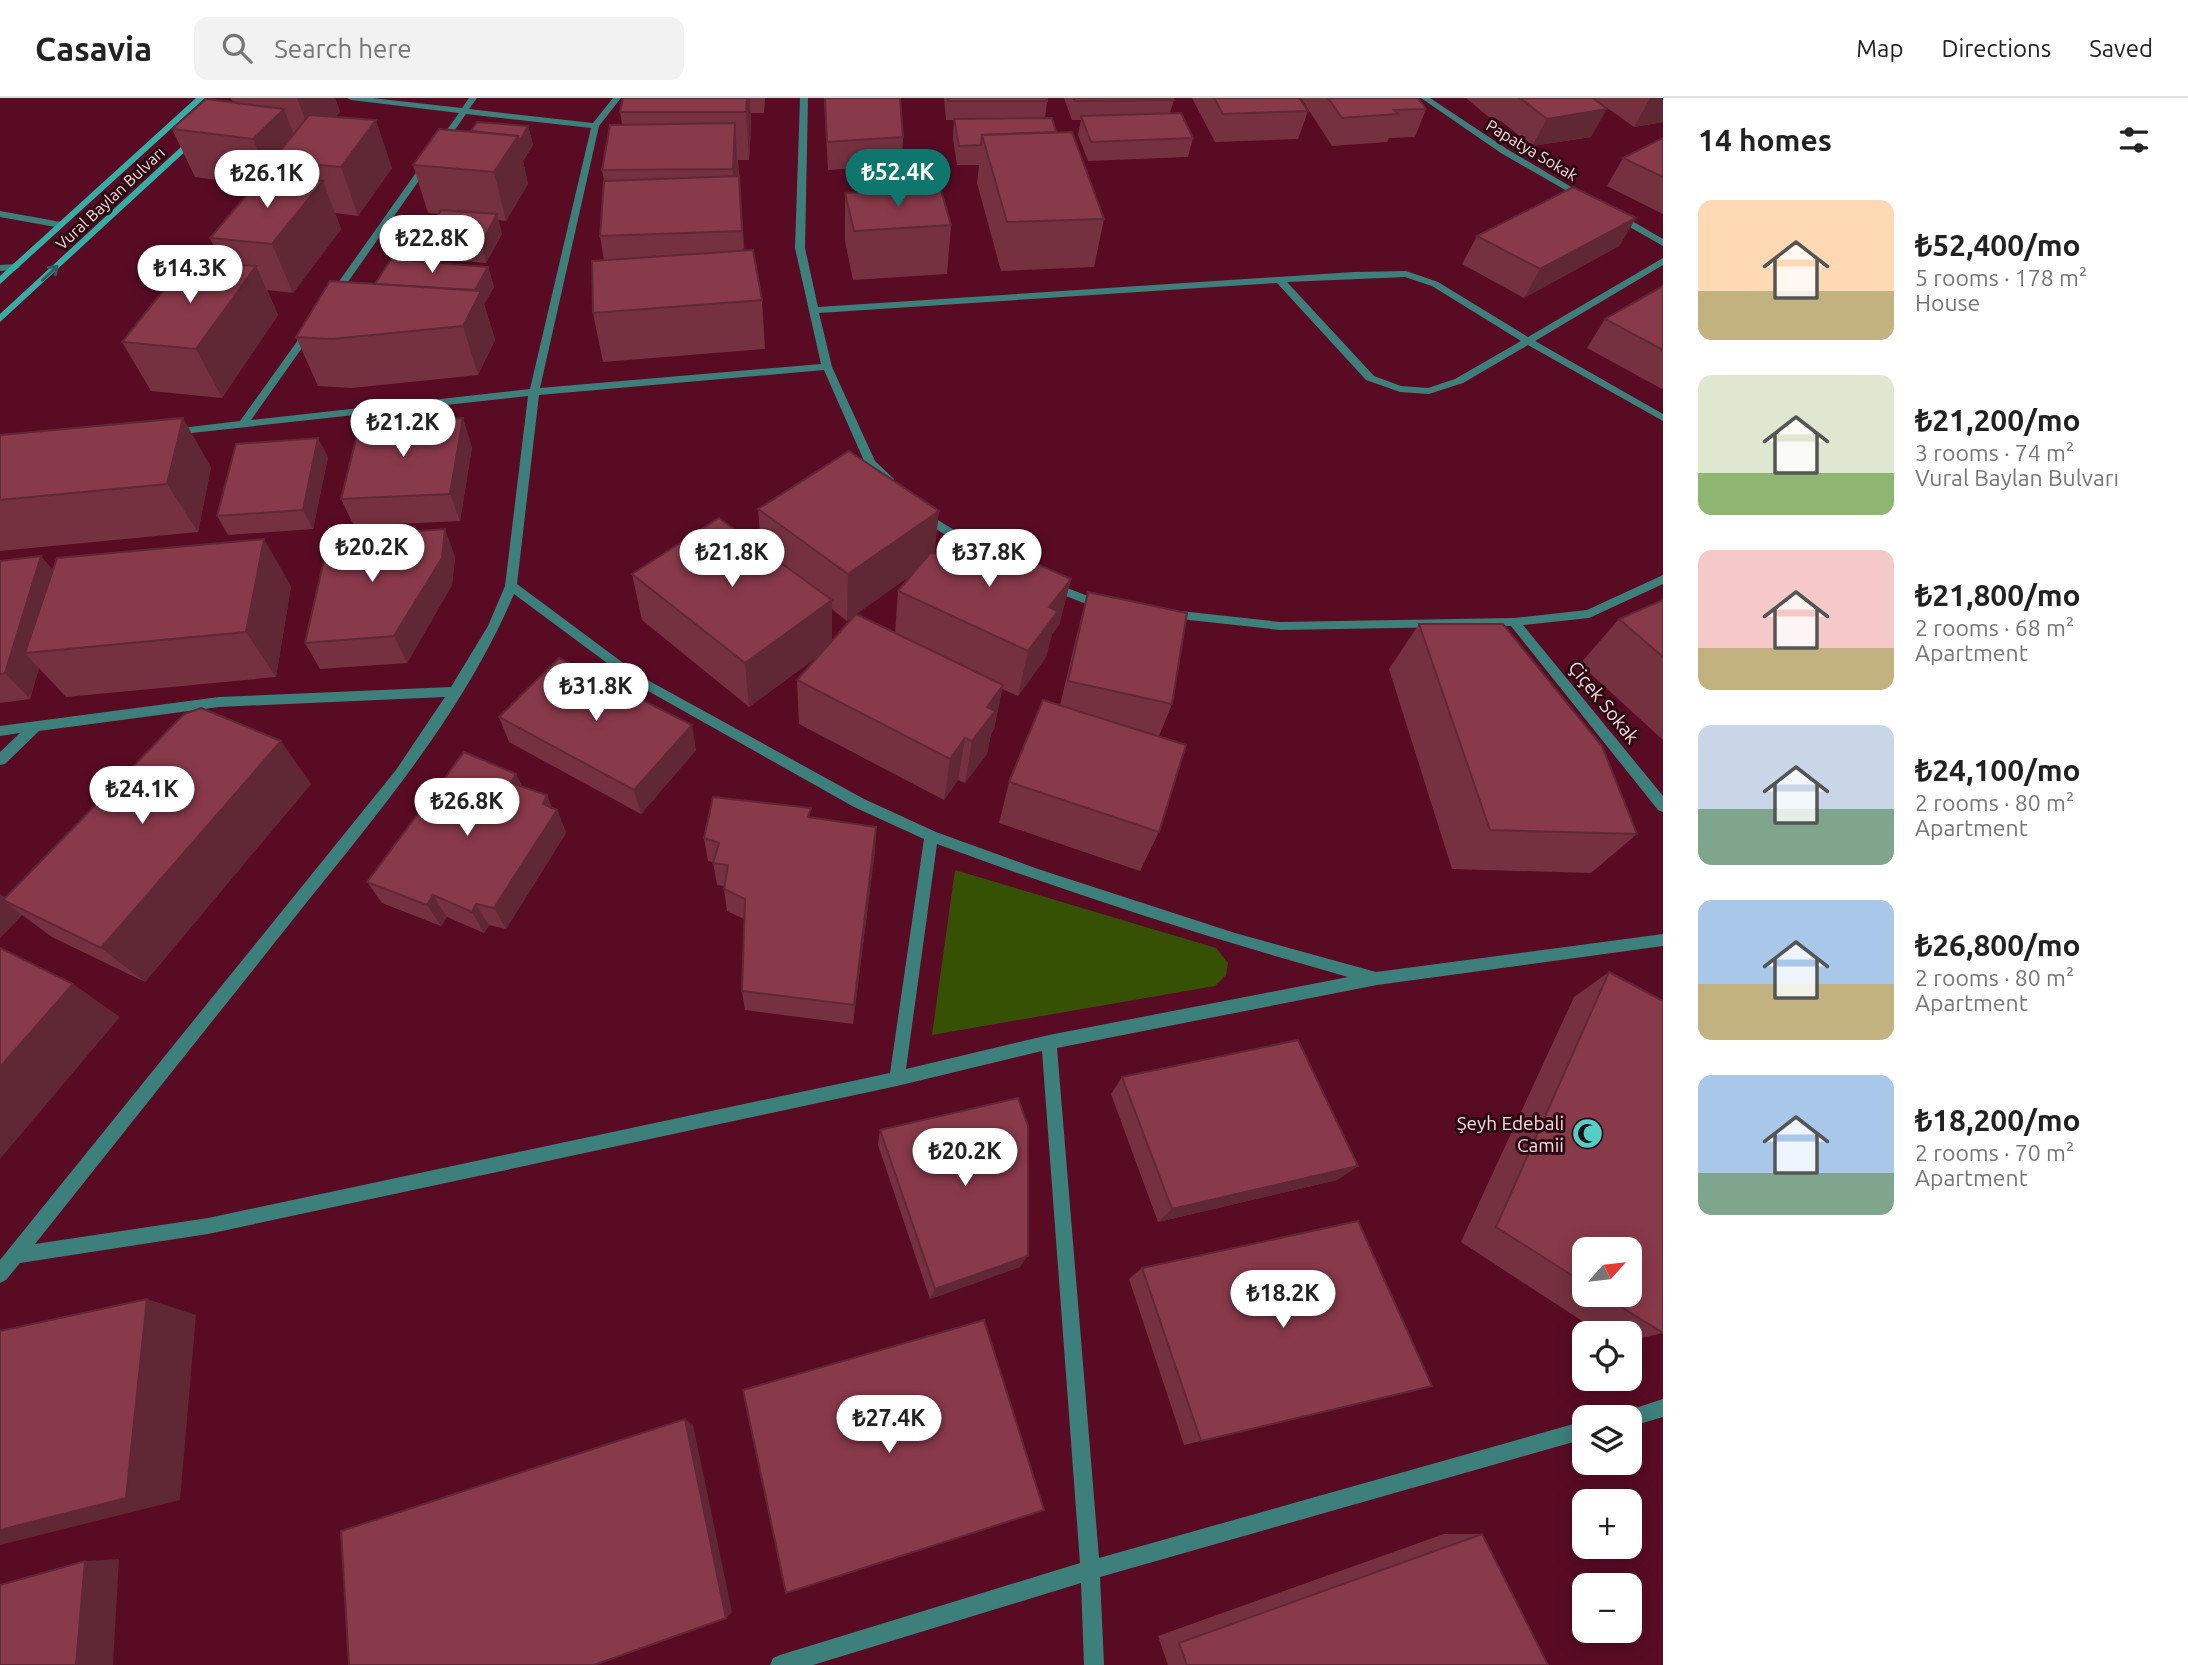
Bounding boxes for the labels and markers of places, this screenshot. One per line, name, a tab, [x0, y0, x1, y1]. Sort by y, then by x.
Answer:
pin: ₺26.1K	[210, 150, 324, 210]
pin: ₺52.4K	[841, 150, 955, 209]
pin: ₺22.8K	[375, 216, 489, 275]
pin: ₺14.3K	[133, 246, 247, 305]
pin: ₺21.2K	[346, 400, 460, 459]
pin: ₺20.2K	[315, 524, 429, 584]
pin: ₺21.8K	[675, 530, 789, 589]
pin: ₺37.8K	[932, 530, 1046, 589]
pin: ₺31.8K	[539, 664, 653, 723]
pin: ₺24.1K	[85, 766, 199, 826]
pin: ₺26.8K	[410, 778, 524, 838]
place label: Şeyh Edebali Camii	[1457, 1112, 1564, 1156]
mosque icon: Şeyh Edebali Camii	[1570, 1117, 1604, 1151]
pin: ₺20.2K	[908, 1128, 1022, 1188]
pin: ₺18.2K	[1226, 1270, 1340, 1330]
pin: ₺27.4K	[832, 1396, 946, 1455]

